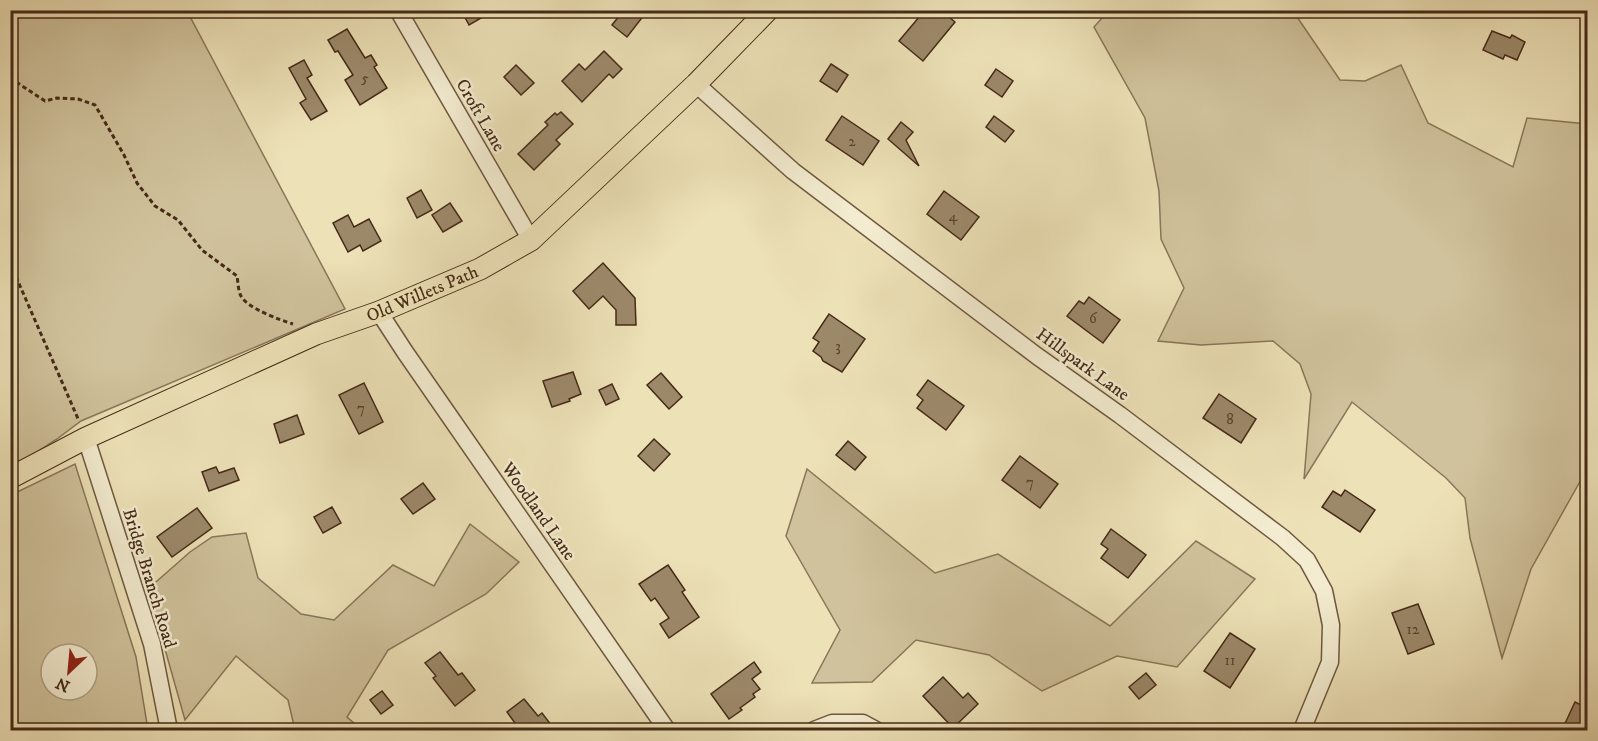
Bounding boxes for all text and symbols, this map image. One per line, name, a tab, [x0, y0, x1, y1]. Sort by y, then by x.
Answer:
house number: 5	[361, 69, 369, 88]
street label: Croft Lane	[451, 75, 510, 156]
house number: 2	[848, 132, 856, 151]
house number: 4	[949, 207, 958, 226]
street label: Old Willets Path	[364, 261, 482, 327]
house number: 6	[1089, 309, 1098, 328]
street label: Hillspark Lane	[1031, 324, 1133, 406]
house number: 3	[835, 337, 841, 356]
house number: 7	[357, 399, 365, 418]
house number: 8	[1226, 410, 1234, 429]
street label: Woodland Lane	[496, 457, 580, 565]
house number: 7	[1026, 473, 1034, 492]
street label: Bridge Branch Road	[117, 506, 181, 651]
house number: 12	[1407, 620, 1420, 639]
north arrow	[39, 642, 99, 702]
house number: 11	[1224, 651, 1236, 670]
text: N	[53, 673, 73, 696]

